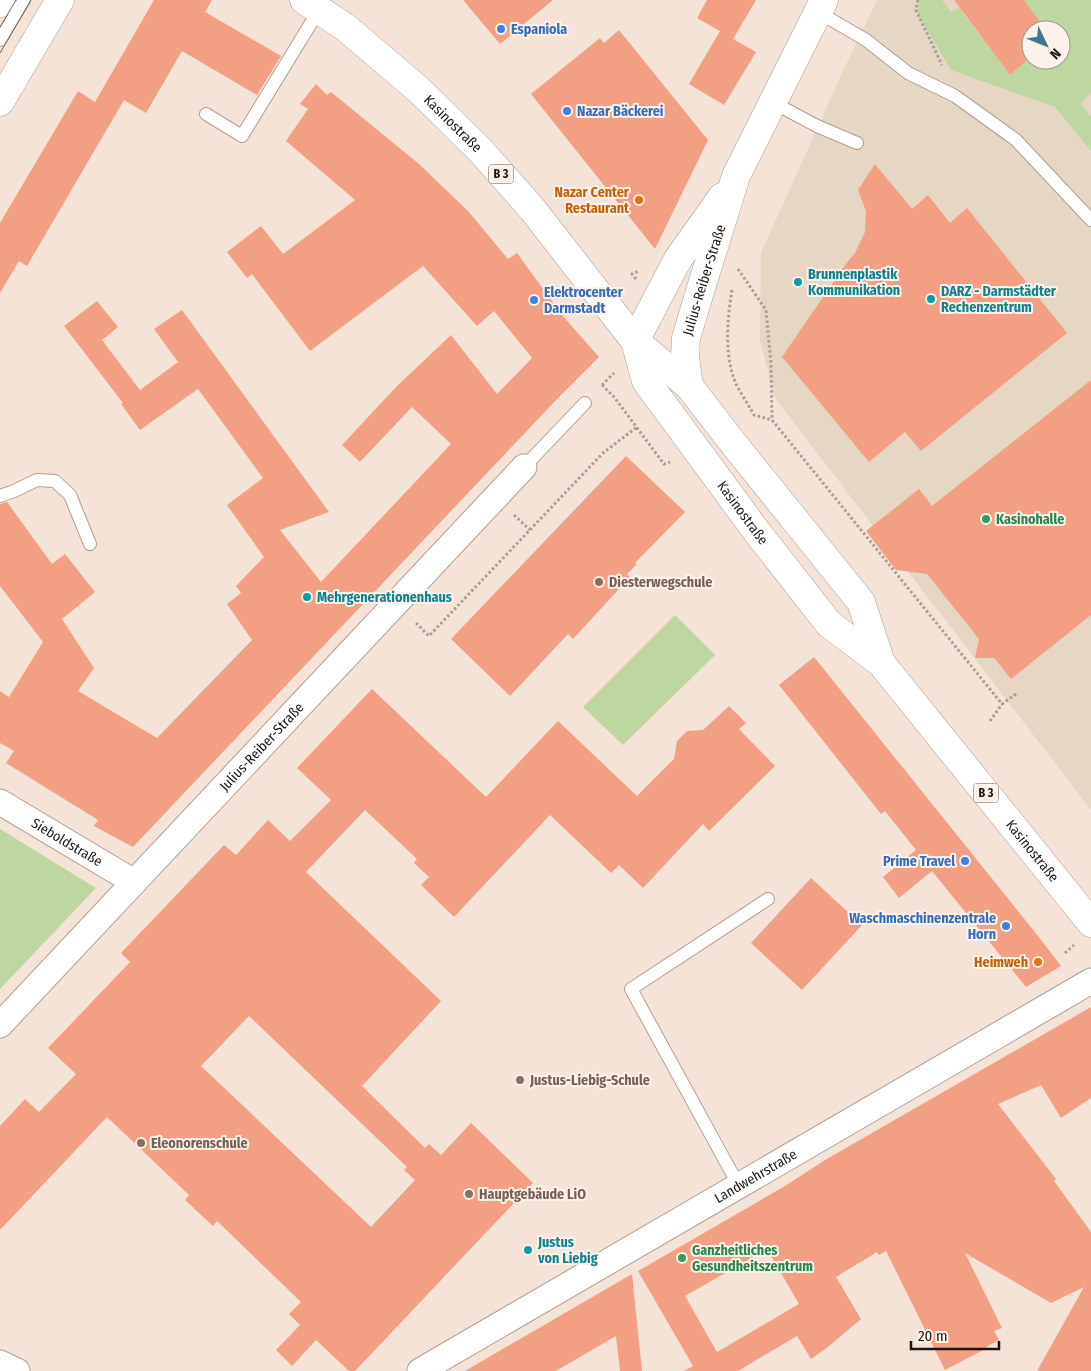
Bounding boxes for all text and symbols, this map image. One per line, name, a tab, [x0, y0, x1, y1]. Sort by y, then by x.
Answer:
north arrow	[1021, 20, 1071, 70]
place label: Espaniola	[511, 21, 567, 38]
marker: Espaniola	[495, 23, 507, 35]
text: N	[1046, 45, 1064, 62]
street label: Kasinostraße	[420, 92, 485, 156]
place label: Nazar Bäckerei	[577, 103, 664, 120]
marker: Nazar Bäckerei	[561, 105, 573, 117]
road number: B 3	[488, 164, 514, 183]
place label: Nazar Center Restaurant	[555, 184, 630, 217]
marker: Nazar Center Restaurant	[633, 194, 645, 206]
street label: Julius-Reiber-Straße	[679, 222, 729, 338]
place label: Brunnenplastik Kommunikation	[808, 266, 900, 299]
marker: Brunnenplastik Kommunikation	[792, 276, 804, 288]
place label: DARZ - Darmstädter Rechenzentrum	[941, 283, 1057, 316]
place label: Elektrocenter Darmstadt	[544, 284, 624, 317]
marker: DARZ - Darmstädter Rechenzentrum	[925, 293, 937, 305]
marker: Elektrocenter Darmstadt	[528, 294, 540, 306]
street label: Kasinostraße	[713, 478, 772, 548]
place label: Kasinohalle	[996, 511, 1064, 528]
marker: Kasinohalle	[980, 513, 992, 525]
place label: Diesterwegschule	[609, 574, 712, 591]
marker: Diesterwegschule	[593, 576, 605, 588]
place label: Mehrgenerationenhaus	[317, 589, 452, 606]
marker: Mehrgenerationenhaus	[301, 591, 313, 603]
street label: Julius-Reiber-Straße	[216, 699, 308, 795]
road number: B 3	[974, 784, 998, 802]
street label: Sieboldstraße	[28, 815, 105, 870]
street label: Kasinostraße	[1002, 817, 1062, 885]
place label: Prime Travel	[883, 853, 955, 870]
marker: Prime Travel	[959, 855, 971, 867]
place label: Waschmaschinenzentrale Horn	[849, 910, 996, 943]
marker: Waschmaschinenzentrale Horn	[1000, 920, 1012, 932]
place label: Heimweh	[974, 954, 1028, 971]
marker: Heimweh	[1032, 956, 1044, 968]
place label: Justus-Liebig-Schule	[529, 1072, 650, 1089]
marker: Justus-Liebig-Schule	[514, 1074, 526, 1086]
place label: Eleonorenschule	[151, 1135, 248, 1152]
marker: Eleonorenschule	[135, 1137, 147, 1149]
street label: Landwehrstraße	[711, 1146, 800, 1207]
place label: Hauptgebäude LiO	[479, 1186, 586, 1203]
marker: Hauptgebäude LiO	[463, 1188, 475, 1200]
place label: Justus von Liebig	[537, 1234, 598, 1267]
place label: Ganzheitliches Gesundheitszentrum	[692, 1242, 813, 1275]
marker: Justus von Liebig	[522, 1244, 534, 1256]
marker: Ganzheitliches Gesundheitszentrum	[676, 1252, 688, 1264]
scale bar	[911, 1318, 998, 1350]
text: 20 m	[918, 1327, 948, 1345]

